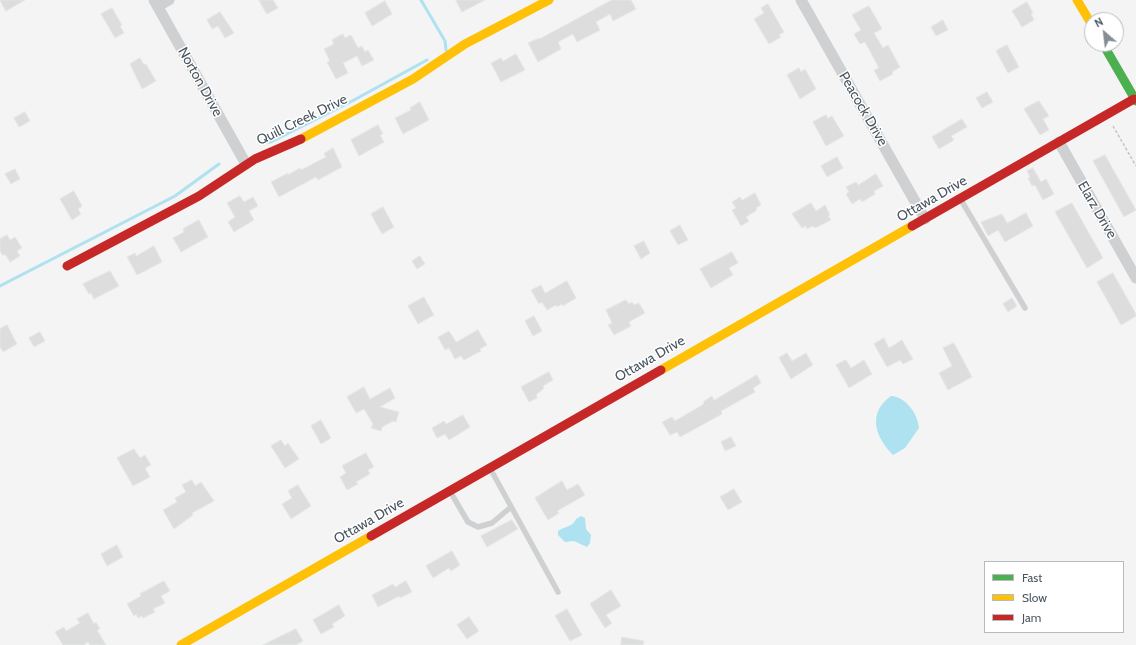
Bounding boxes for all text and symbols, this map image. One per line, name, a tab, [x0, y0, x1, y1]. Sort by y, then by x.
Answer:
north arrow	[1084, 12, 1124, 52]
text: N	[1092, 14, 1106, 30]
street label: Norton Drive	[174, 44, 226, 120]
street label: Peacock Drive	[835, 69, 891, 149]
street label: Quill Creek Drive	[254, 91, 350, 149]
street label: Ottawa Drive	[894, 172, 970, 226]
street label: Elarz Drive	[1074, 178, 1120, 242]
street label: Ottawa Drive	[612, 332, 688, 386]
street label: Ottawa Drive	[331, 494, 407, 548]
legend	[984, 561, 1124, 633]
text: Fast	[1022, 570, 1042, 585]
text: Slow	[1022, 590, 1047, 605]
text: Jam	[1022, 610, 1041, 625]

